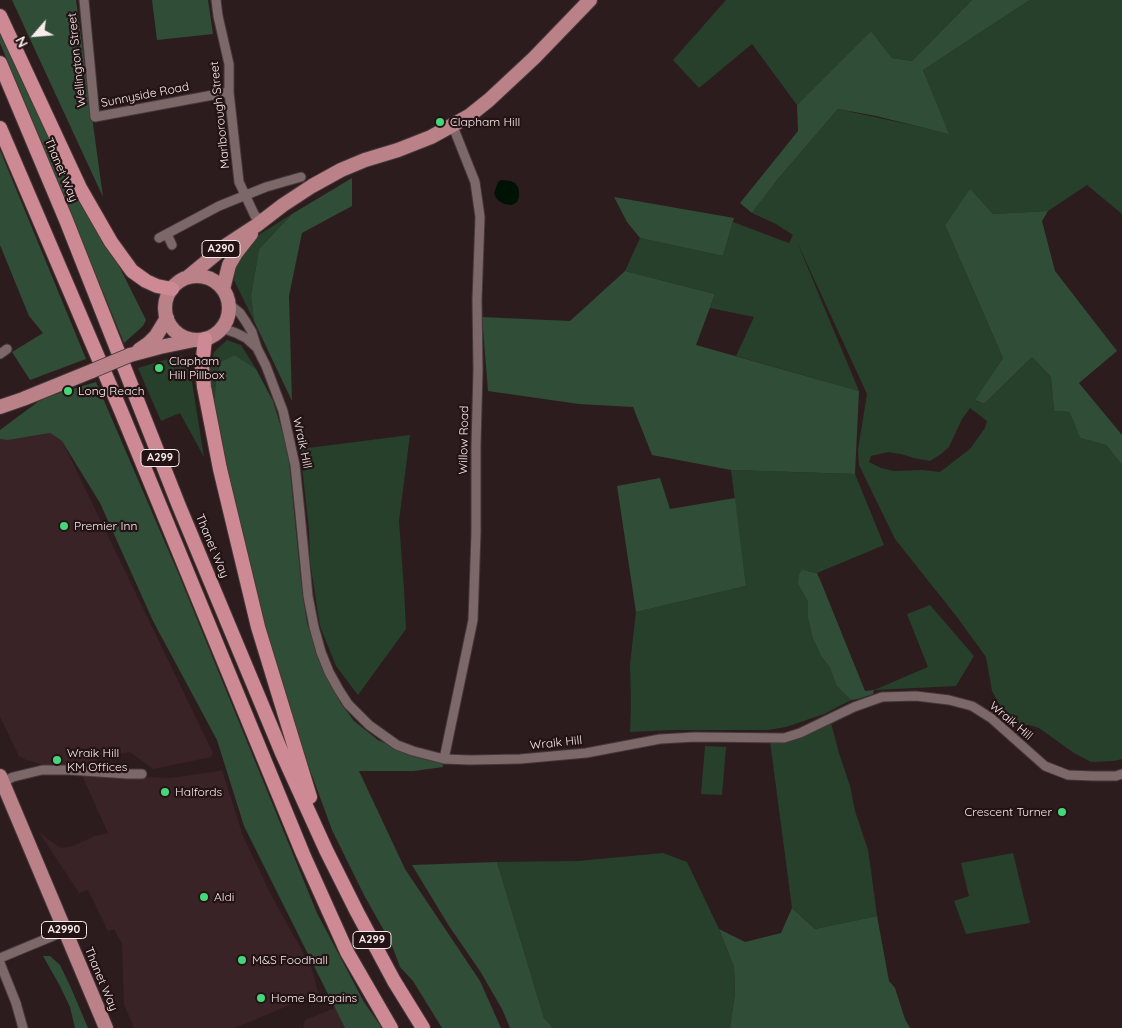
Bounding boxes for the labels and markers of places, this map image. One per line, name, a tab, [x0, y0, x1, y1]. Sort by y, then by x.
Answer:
place label: Clapham Hill	[450, 115, 520, 129]
marker: Clapham Hill	[434, 116, 446, 128]
place label: Clapham Hill Pillbox	[169, 354, 224, 382]
marker: Clapham Hill Pillbox	[153, 362, 165, 374]
place label: Long Reach	[78, 384, 144, 398]
marker: Long Reach	[62, 385, 74, 397]
place label: Premier Inn	[74, 519, 137, 533]
marker: Premier Inn	[58, 520, 70, 532]
place label: Wraik Hill KM Offices	[67, 746, 127, 774]
marker: Wraik Hill KM Offices	[51, 754, 63, 766]
place label: Halfords	[175, 785, 222, 799]
marker: Halfords	[159, 786, 171, 798]
place label: Crescent Turner	[965, 805, 1052, 819]
marker: Crescent Turner	[1056, 806, 1068, 818]
place label: Aldi	[214, 890, 234, 904]
marker: Aldi	[198, 891, 210, 903]
place label: M&S Foodhall	[252, 953, 328, 967]
marker: M&S Foodhall	[236, 954, 248, 966]
place label: Home Bargains	[271, 991, 357, 1005]
marker: Home Bargains	[255, 992, 267, 1004]

